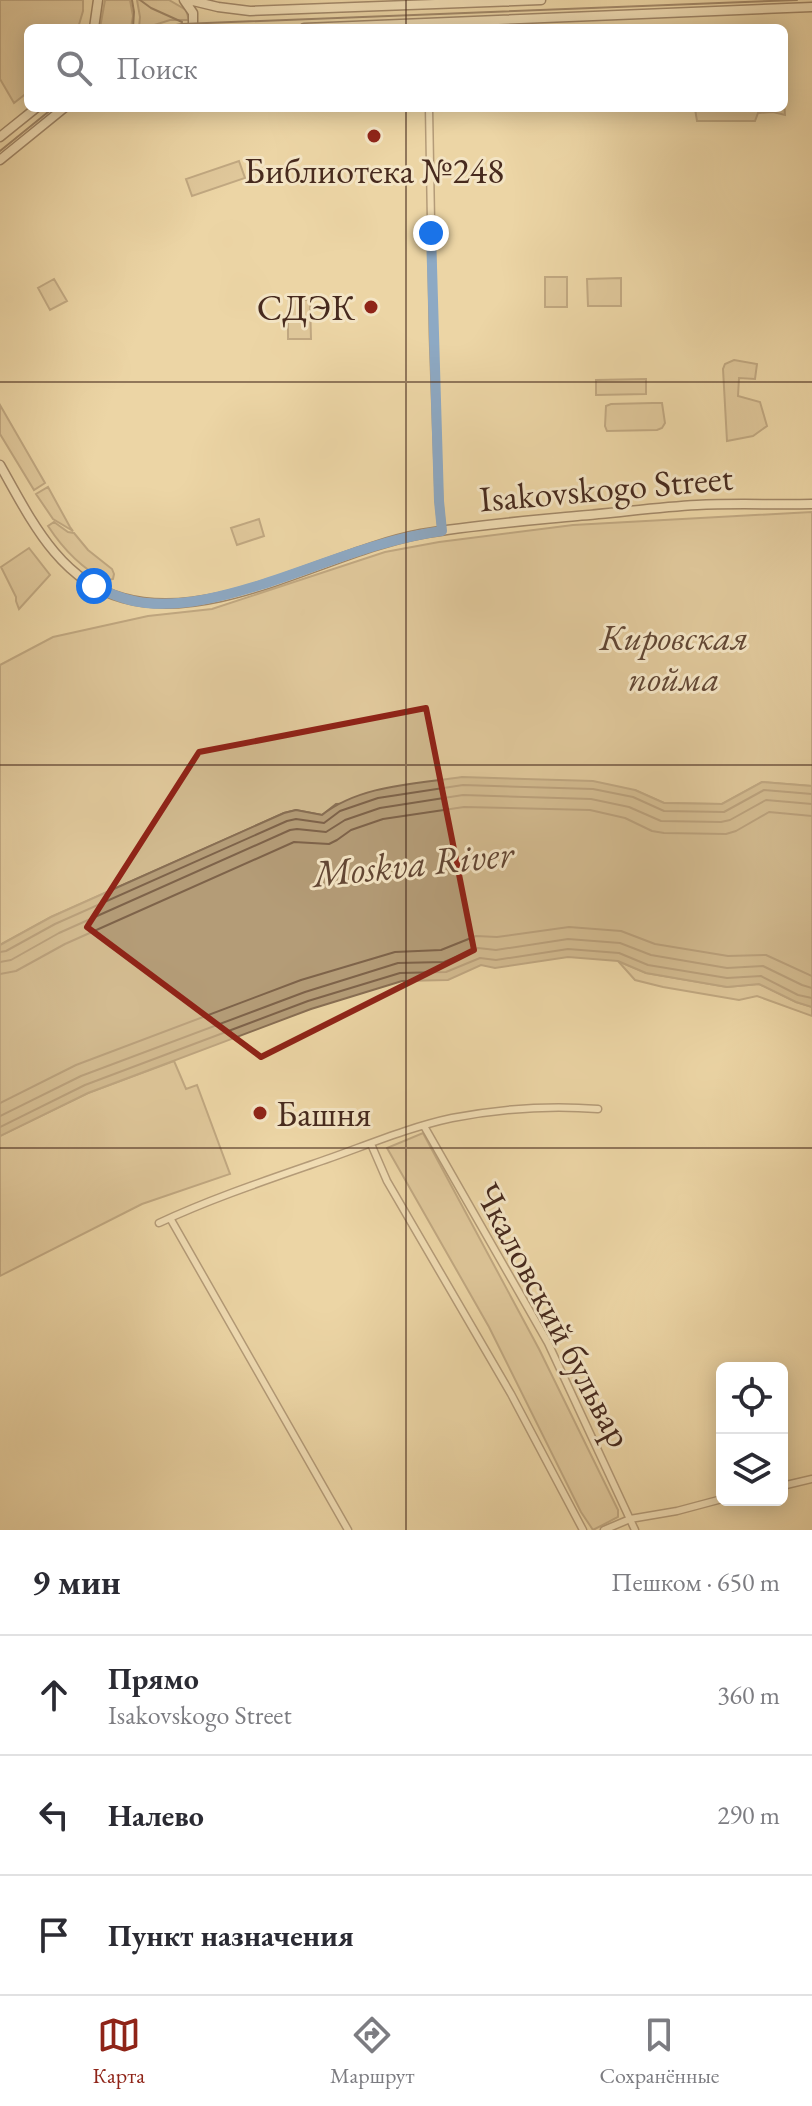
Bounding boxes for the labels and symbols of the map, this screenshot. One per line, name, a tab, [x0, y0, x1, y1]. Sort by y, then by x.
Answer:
marker: Библиотека №248	[365, 127, 383, 145]
place label: Библиотека №248	[244, 147, 504, 194]
route end	[413, 215, 449, 251]
place label: СДЭК	[257, 284, 355, 331]
marker: СДЭК	[362, 298, 380, 316]
street label: Isakovskogo Street	[477, 453, 735, 522]
route start	[76, 568, 112, 604]
park label: Кировская пойма	[599, 614, 748, 702]
water label: Moskva River	[308, 828, 517, 898]
place label: Башня	[276, 1090, 371, 1137]
marker: Башня	[251, 1104, 269, 1122]
street label: Чкаловский бульвар	[464, 1175, 644, 1455]

